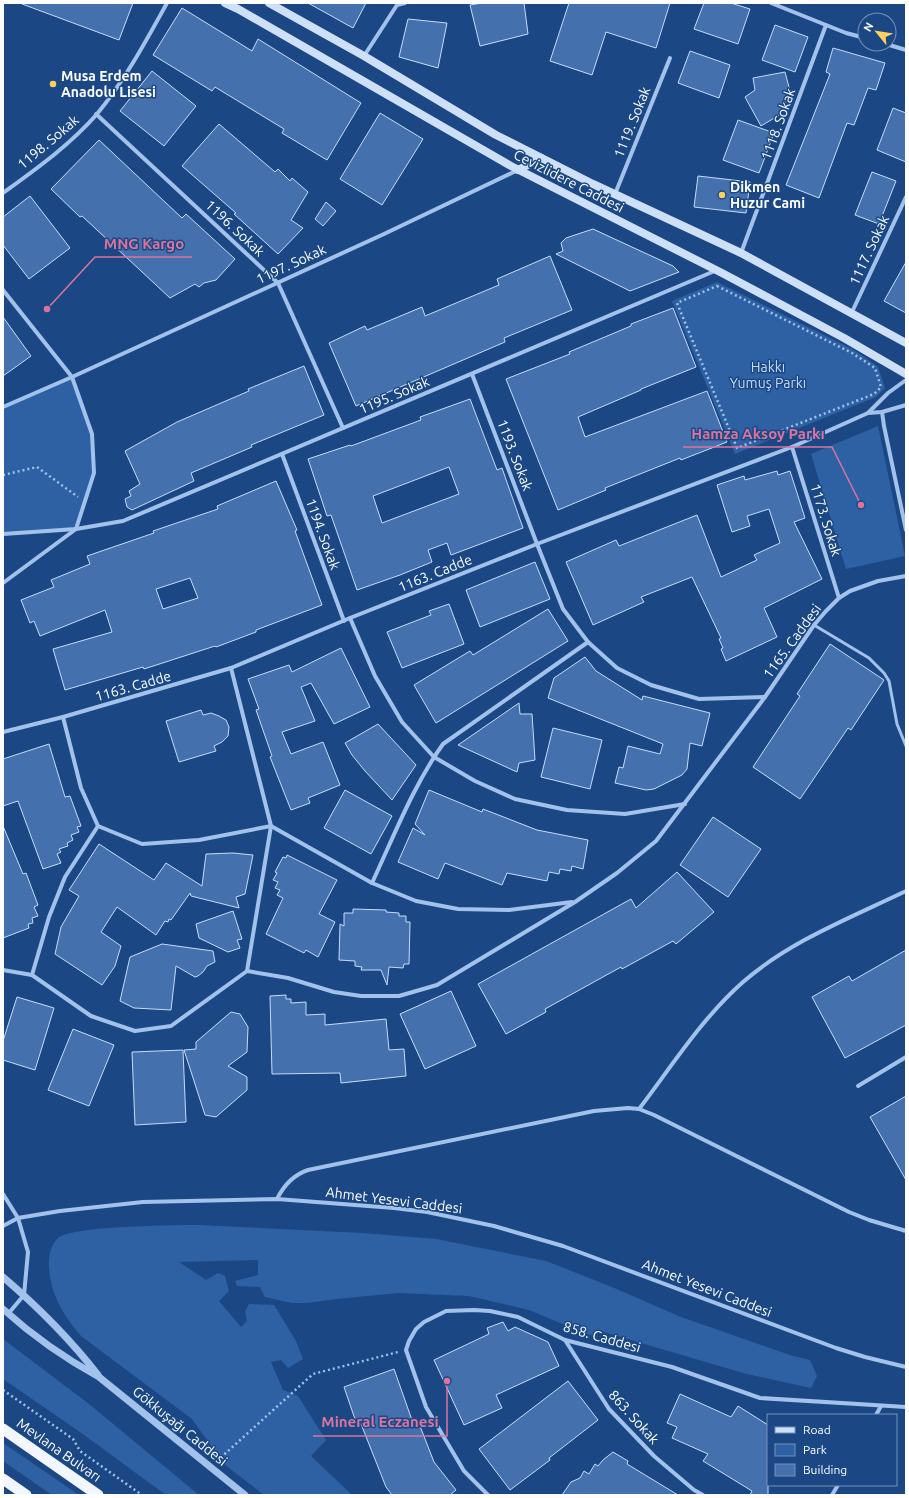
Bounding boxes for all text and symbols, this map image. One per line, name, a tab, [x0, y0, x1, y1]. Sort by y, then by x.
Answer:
north arrow	[857, 12, 897, 52]
text: N	[861, 20, 876, 34]
place label: Musa Erdem Anadolu Lisesi	[61, 68, 156, 100]
marker: Musa Erdem Anadolu Lisesi	[48, 79, 58, 89]
street label: 1119. Sokak	[611, 84, 653, 160]
street label: 1118. Sokak	[758, 86, 798, 162]
street label: 1198. Sokak	[14, 112, 82, 172]
street label: Cevizlidere Caddesi	[511, 146, 627, 216]
place label: Dikmen Huzur Cami	[730, 179, 805, 211]
marker: Dikmen Huzur Cami	[717, 190, 727, 200]
street label: 1196. Sokak	[202, 197, 268, 259]
street label: 1117. Sokak	[846, 213, 892, 287]
callout: MNG Kargo	[95, 230, 192, 257]
text: MNG Kargo	[104, 235, 184, 252]
street label: 1197. Sokak	[254, 241, 328, 287]
park label: Hakkı Yumuş Parkı	[730, 359, 806, 391]
street label: 1195. Sokak	[356, 373, 432, 417]
street label: 1193. Sokak	[494, 417, 536, 493]
callout: Hamza Aksoy Parkı	[683, 420, 832, 447]
text: Hamza Aksoy Parkı	[691, 425, 825, 442]
street label: 1173. Sokak	[807, 482, 845, 558]
street label: 1194. Sokak	[303, 496, 343, 572]
street label: 1163. Cadde	[396, 551, 474, 595]
street label: 1165. Caddesi	[760, 601, 824, 681]
street label: 1163. Cadde	[93, 668, 173, 704]
street label: Ahmet Yesevi Caddesi	[325, 1184, 463, 1216]
street label: Ahmet Yesevi Caddesi	[640, 1256, 774, 1320]
street label: 858. Caddesi	[561, 1318, 643, 1356]
street label: Gökkuşağı Caddesi	[130, 1383, 230, 1469]
street label: 863. Sokak	[606, 1387, 662, 1447]
callout: Mineral Eczanesi	[313, 1409, 447, 1436]
text: Mineral Eczanesi	[321, 1413, 439, 1430]
legend	[767, 1414, 897, 1486]
street label: Mevlana Bulvarı	[14, 1415, 104, 1485]
text: Road	[803, 1423, 831, 1436]
text: Park	[803, 1443, 827, 1456]
text: Building	[803, 1463, 847, 1476]

